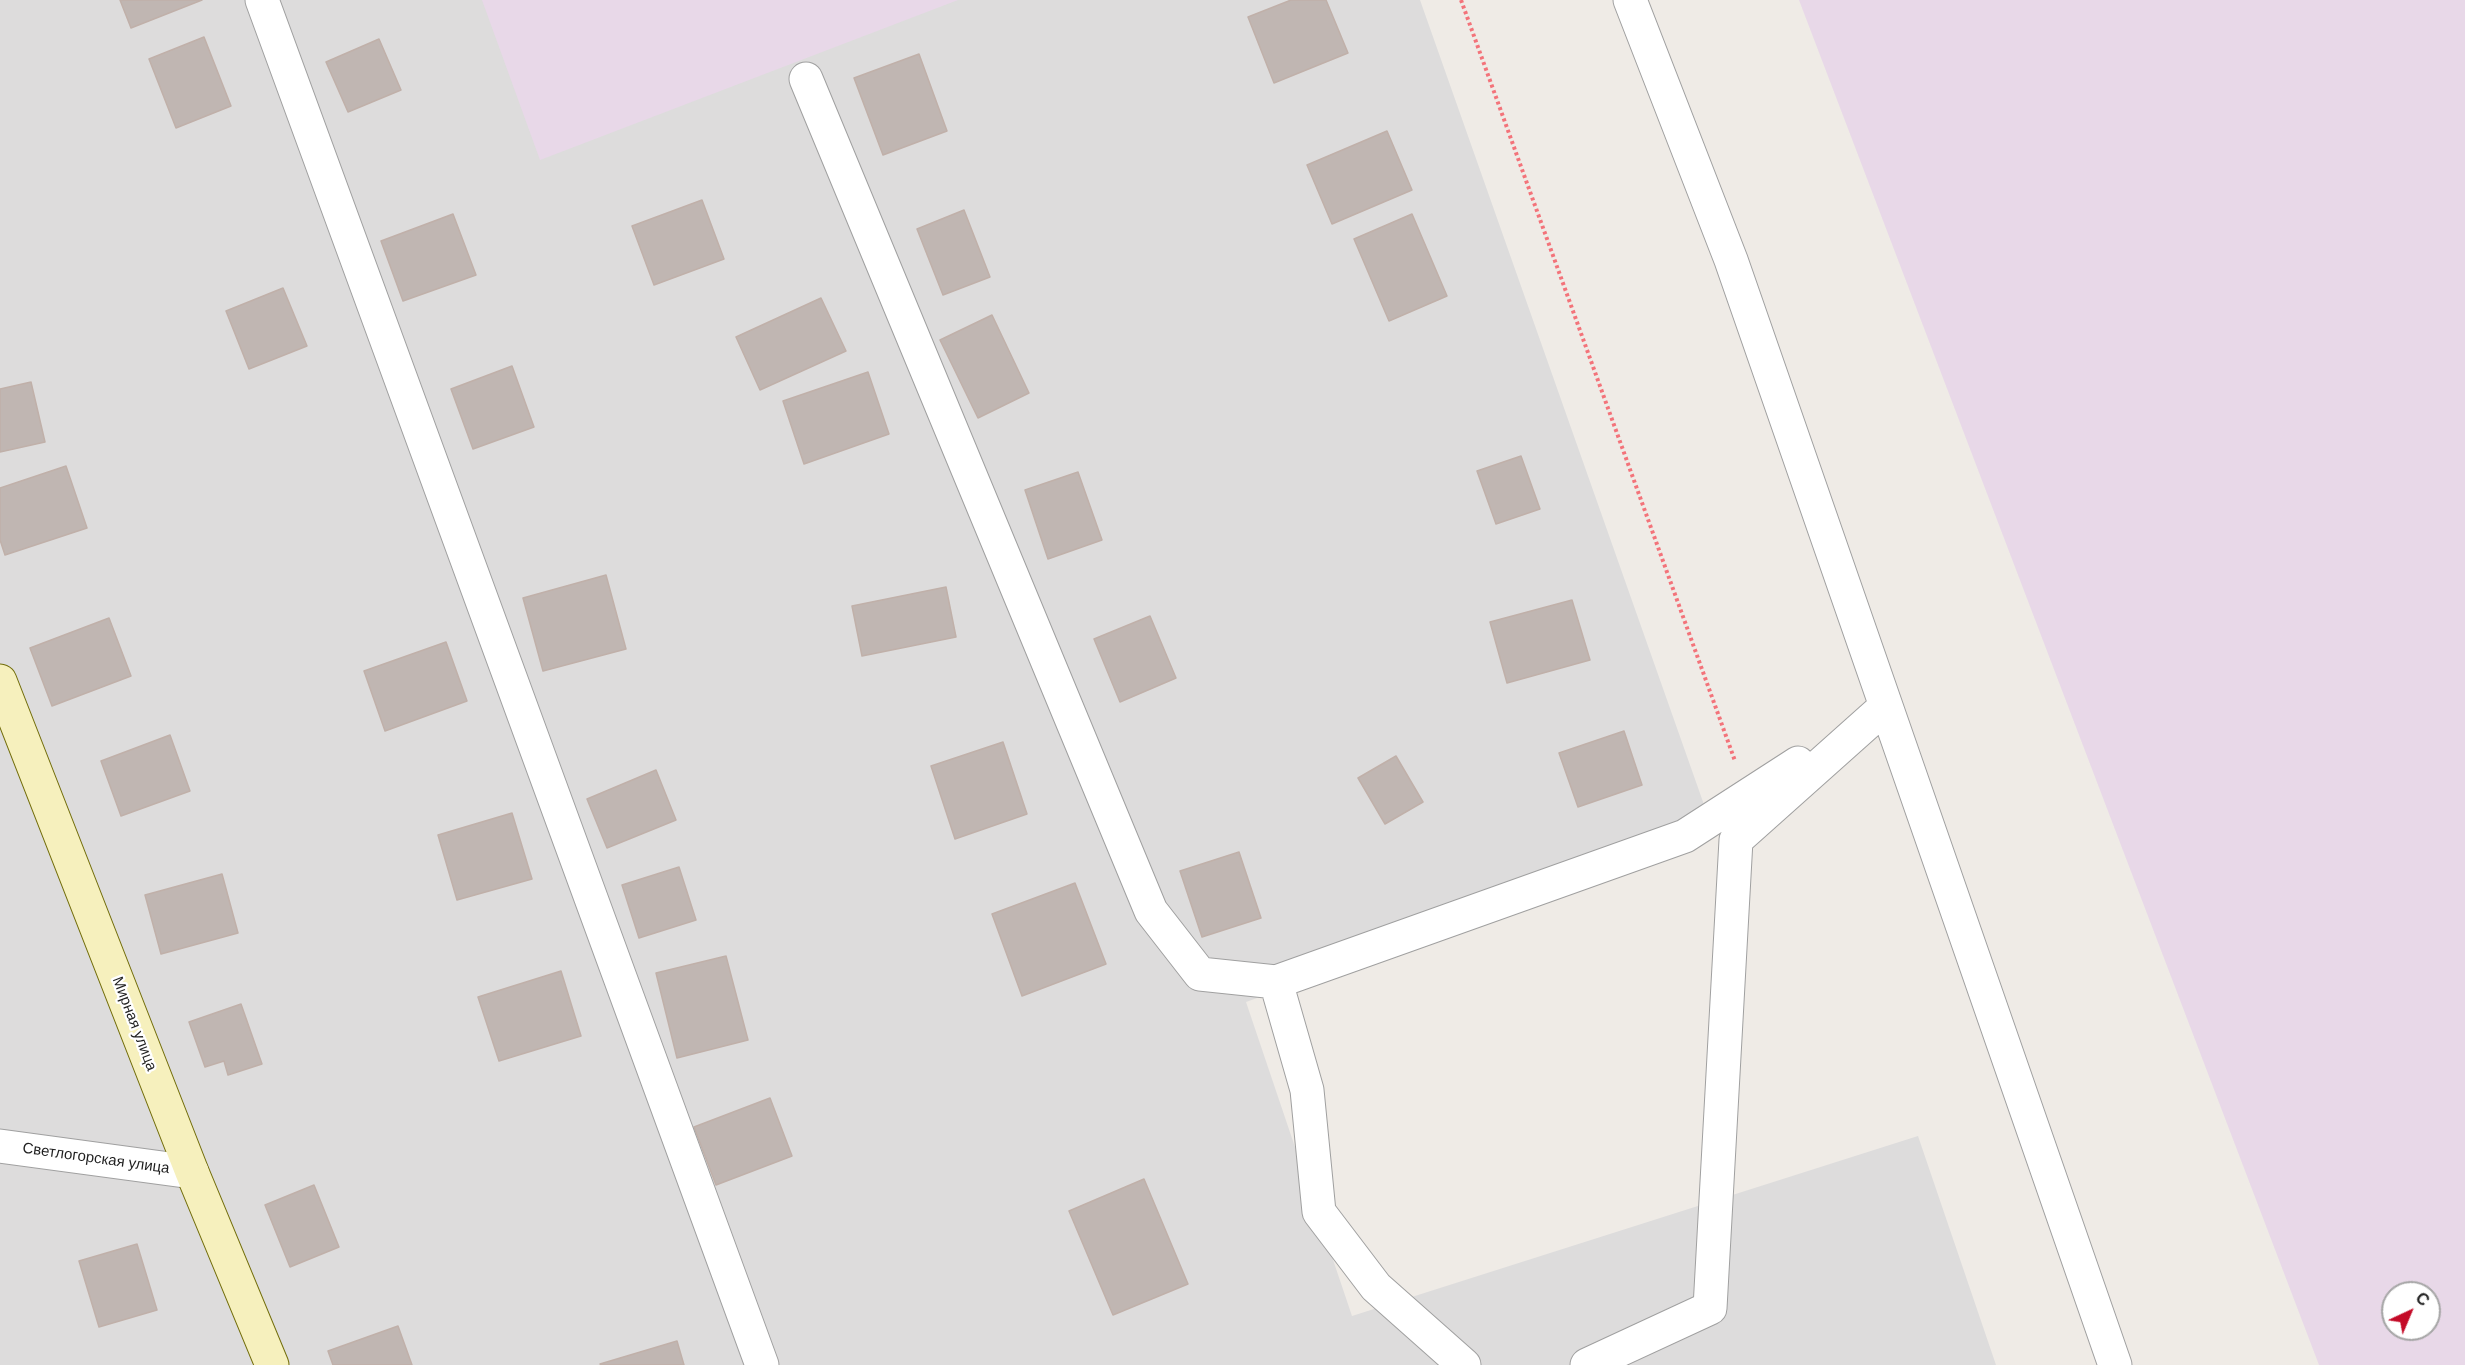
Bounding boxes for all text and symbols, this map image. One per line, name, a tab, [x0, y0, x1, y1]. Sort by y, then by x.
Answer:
street label: Мирная улица	[108, 974, 160, 1074]
street label: Светлогорская улица	[21, 1140, 171, 1178]
north arrow	[2381, 1281, 2441, 1341]
text: С	[2411, 1288, 2434, 1311]

